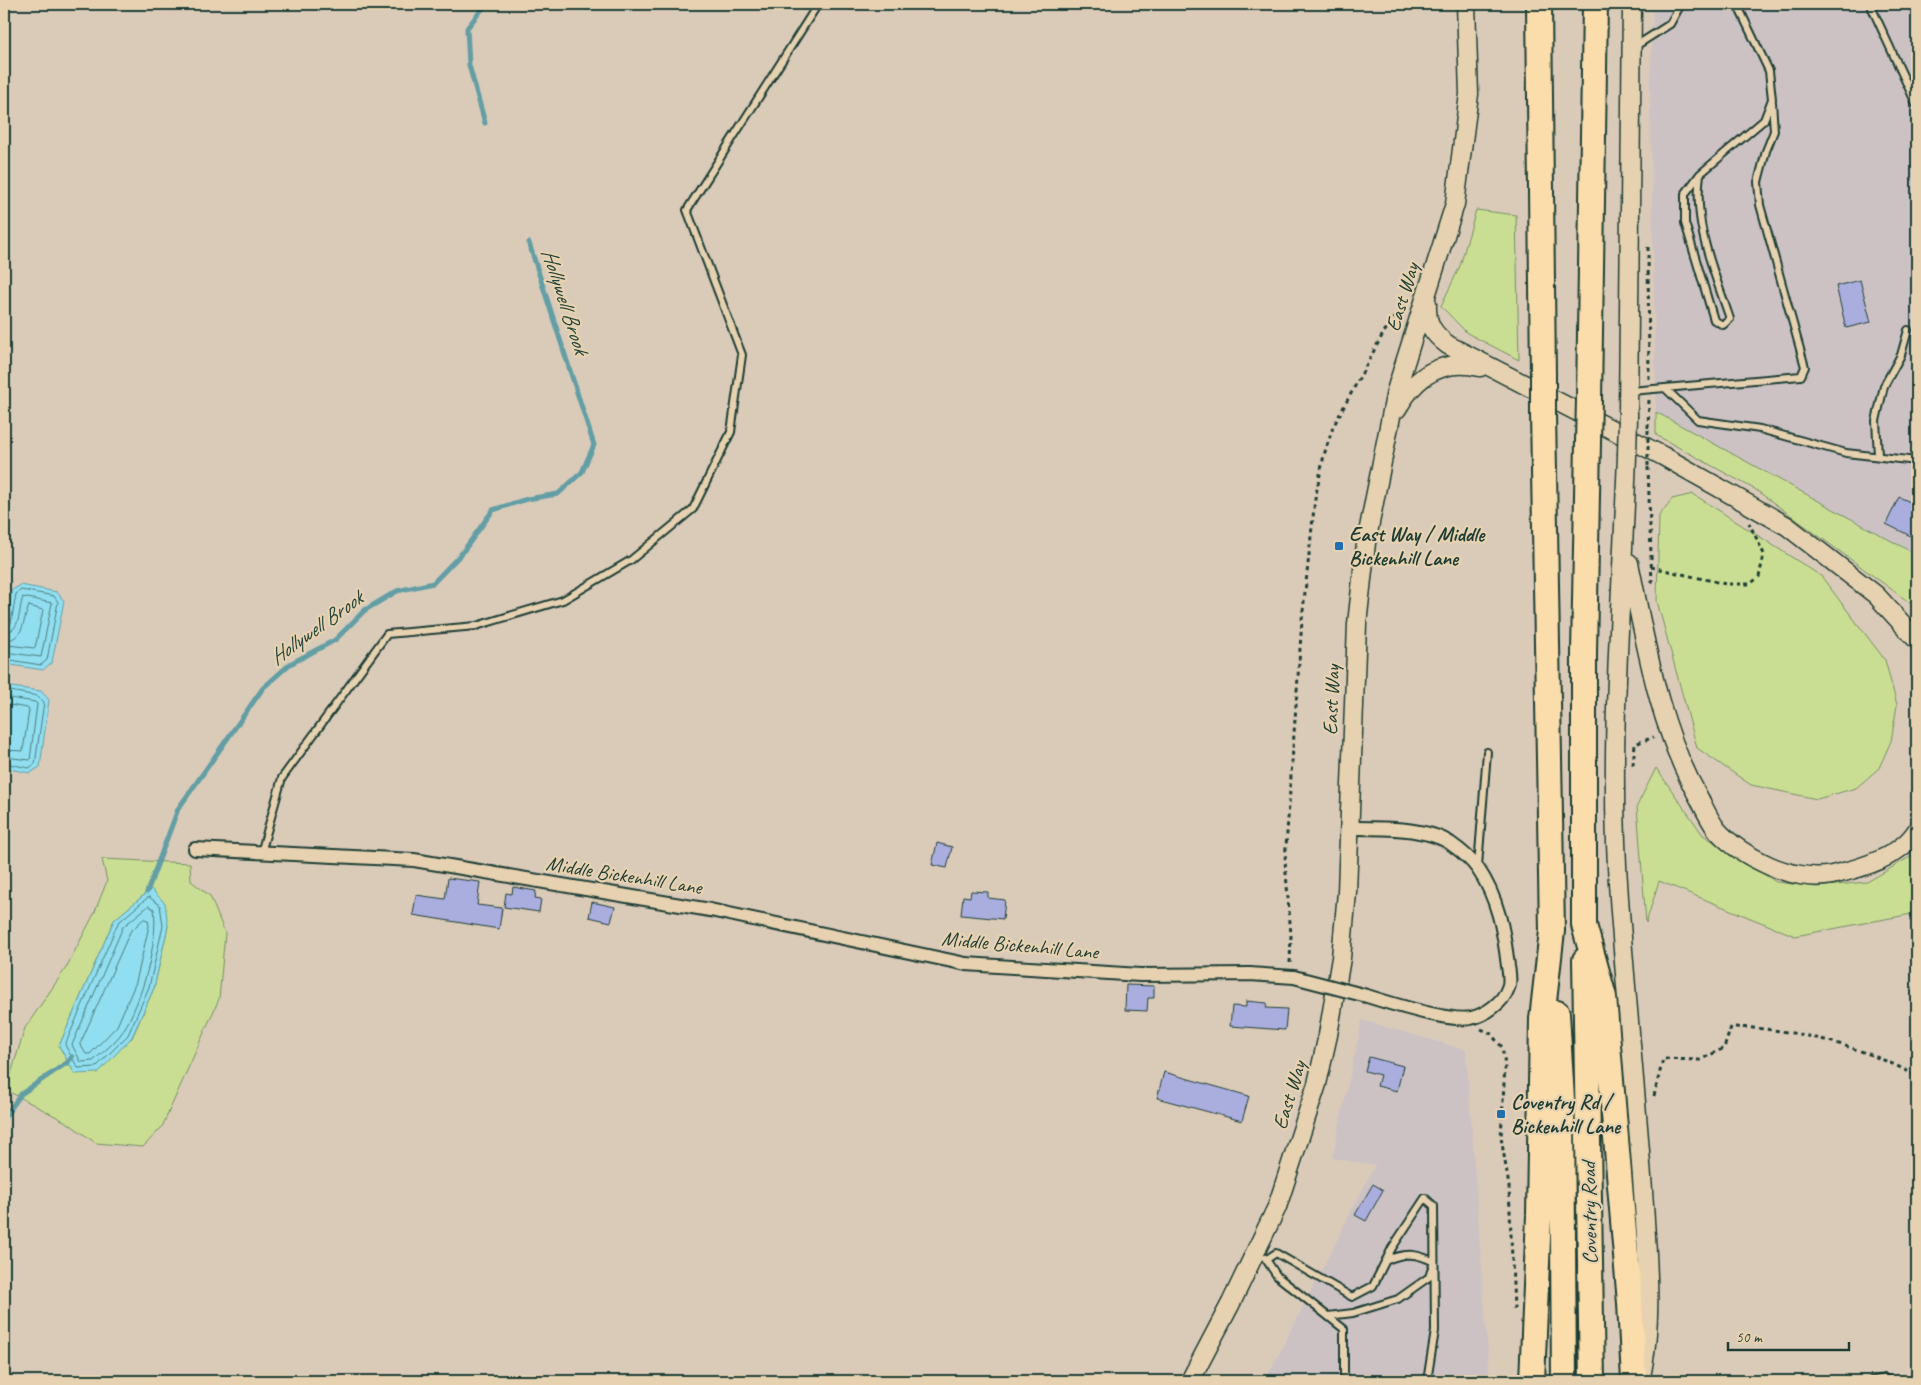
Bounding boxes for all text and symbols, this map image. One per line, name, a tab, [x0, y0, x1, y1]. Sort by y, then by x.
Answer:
water label: Hollywell Brook	[535, 245, 596, 361]
street label: East Way	[1379, 258, 1425, 334]
place label: East Way / Middle Bickenhill Lane	[1349, 521, 1486, 571]
marker: East Way / Middle Bickenhill Lane	[1333, 540, 1345, 552]
water label: Hollywell Brook	[264, 582, 372, 671]
street label: East Way	[1317, 663, 1345, 736]
street label: Middle Bickenhill Lane	[544, 850, 706, 900]
street label: Middle Bickenhill Lane	[941, 925, 1102, 965]
street label: East Way	[1266, 1056, 1312, 1132]
place label: Coventry Rd / Bickenhill Lane	[1511, 1089, 1622, 1139]
marker: Coventry Rd / Bickenhill Lane	[1495, 1108, 1507, 1120]
street label: Coventry Road	[1575, 1159, 1603, 1265]
scale bar	[1728, 1320, 1850, 1352]
text: 50 m	[1736, 1328, 1763, 1347]

